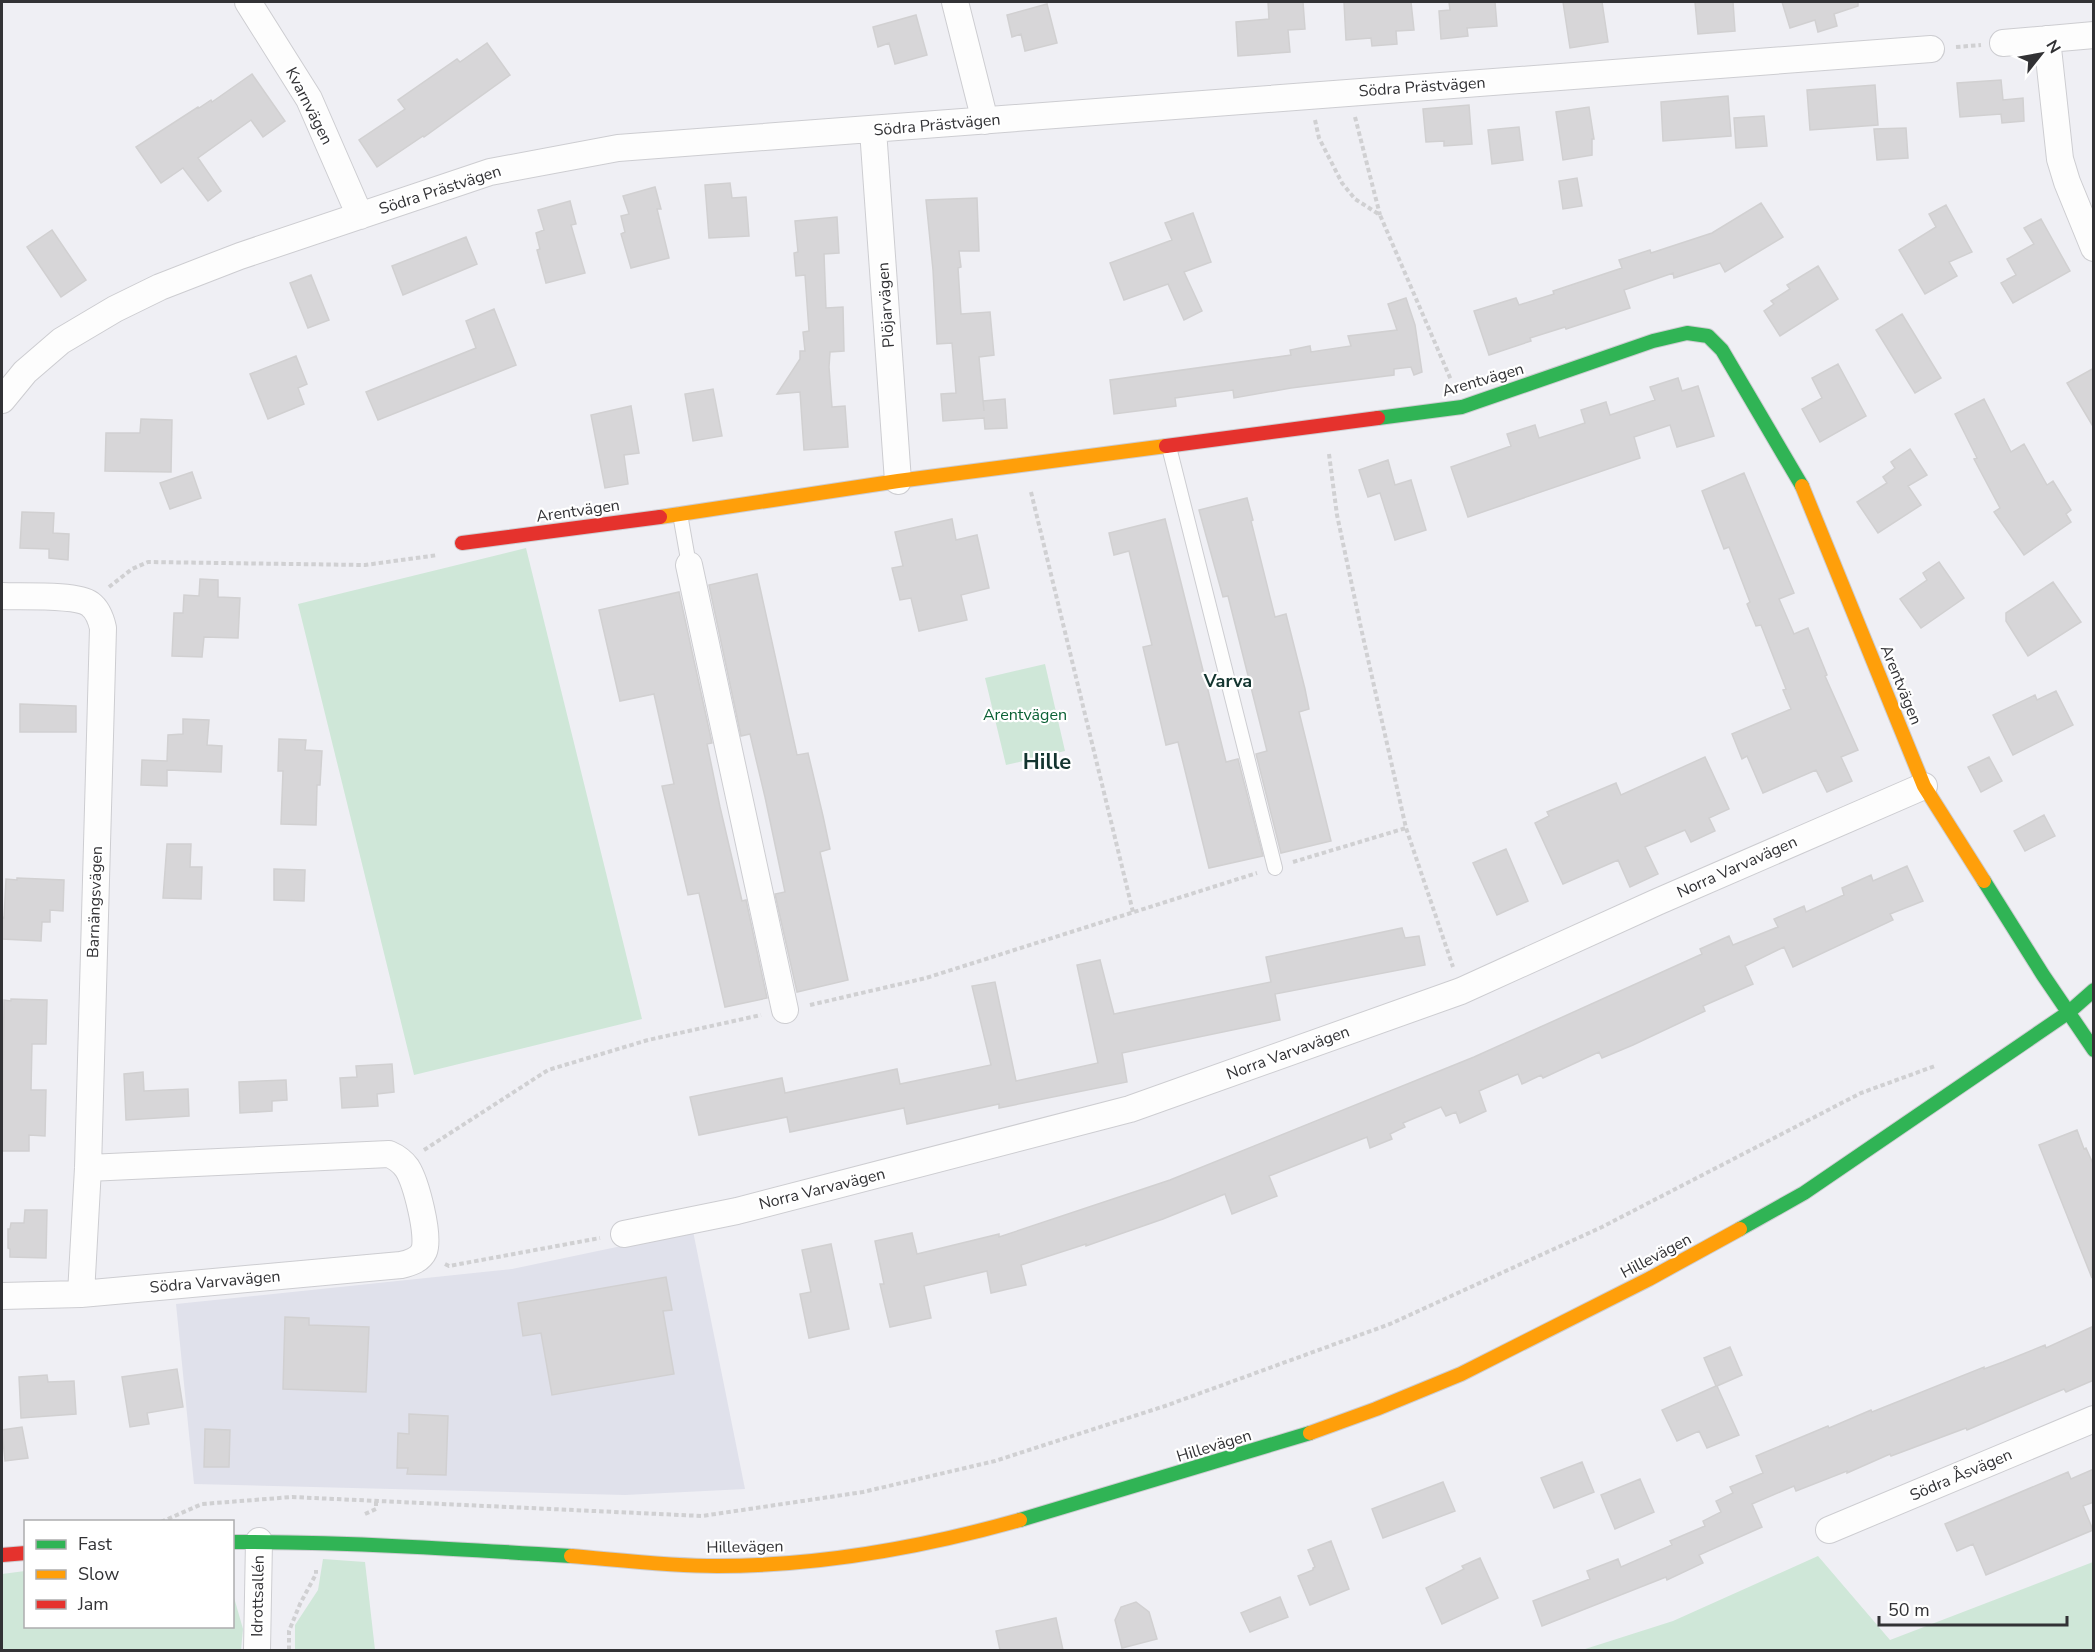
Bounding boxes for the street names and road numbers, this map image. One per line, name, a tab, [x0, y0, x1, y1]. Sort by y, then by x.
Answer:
street label: Kvarnvägen	[280, 63, 338, 149]
street label: Södra Prästvägen	[1358, 72, 1486, 102]
street label: Södra Prästvägen	[873, 108, 1001, 142]
street label: Södra Prästvägen	[376, 160, 504, 220]
street label: Plöjarvägen	[872, 261, 900, 349]
street label: Arentvägen	[1440, 358, 1526, 402]
street label: Arentvägen	[535, 494, 621, 528]
street label: Arentvägen	[1875, 642, 1927, 728]
street label: Norra Varvavägen	[1673, 831, 1801, 903]
street label: Barnängsvägen	[82, 846, 108, 958]
street label: Norra Varvavägen	[1223, 1021, 1353, 1085]
street label: Norra Varvavägen	[757, 1163, 887, 1215]
street label: Hillevägen	[1617, 1228, 1695, 1284]
street label: Södra Varvavägen	[149, 1265, 281, 1299]
street label: Hillevägen	[1174, 1424, 1254, 1468]
street label: Södra Åsvägen	[1907, 1444, 2015, 1506]
street label: Hillevägen	[706, 1535, 784, 1559]
street label: Idrottsallén	[246, 1555, 270, 1637]

